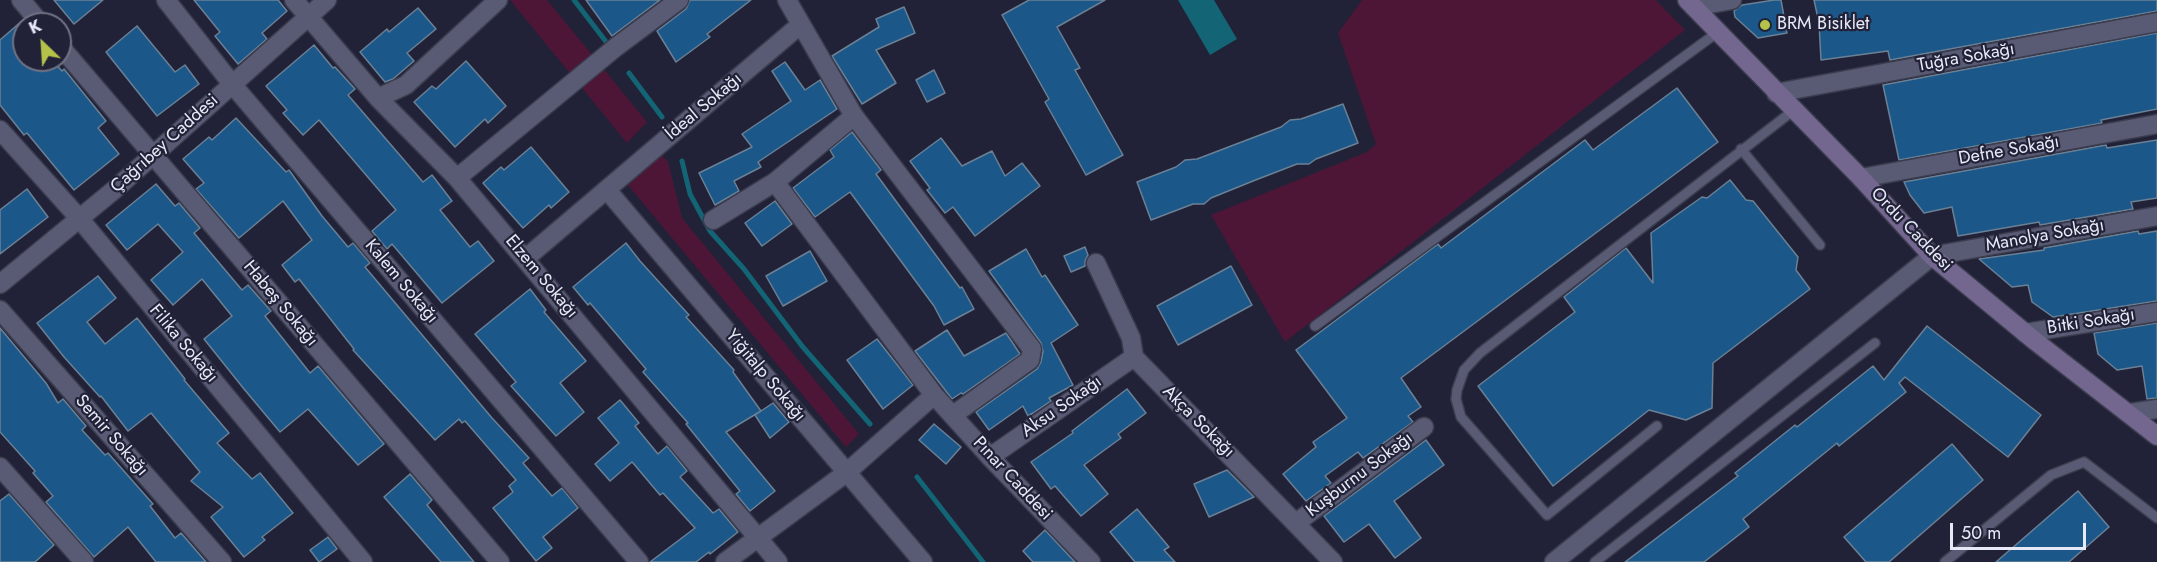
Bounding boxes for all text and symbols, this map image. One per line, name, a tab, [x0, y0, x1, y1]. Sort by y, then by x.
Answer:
north arrow	[12, 12, 72, 72]
text: K	[25, 14, 45, 40]
place label: BRM Bisiklet	[1777, 14, 1869, 36]
marker: BRM Bisiklet	[1758, 18, 1772, 32]
street label: Tuğra Sokağı	[1916, 39, 2016, 77]
street label: İdeal Sokağı	[661, 69, 747, 145]
street label: Çağrıbey Caddesi	[107, 90, 223, 198]
street label: Defne Sokağı	[1957, 132, 2061, 170]
street label: Ordu Caddesi	[1866, 184, 1956, 276]
street label: Manolya Sokağı	[1984, 215, 2106, 257]
street label: Elzem Sokağı	[500, 231, 582, 323]
street label: Kalem Sokağı	[360, 236, 442, 328]
street label: Habeş Sokağı	[238, 257, 322, 351]
street label: Filika Sokağı	[144, 300, 222, 388]
street label: Bitki Sokağı	[2046, 304, 2136, 340]
street label: Yiğitalp Sokağı	[720, 326, 810, 426]
street label: Aksu Sokağı	[1018, 371, 1106, 443]
street label: Akça Sokağı	[1157, 381, 1239, 463]
street label: Semir Sokağı	[70, 391, 152, 481]
street label: Kuşburnu Sokağı	[1302, 428, 1418, 522]
street label: Pınar Caddesi	[968, 433, 1056, 525]
scale bar	[1953, 511, 2090, 549]
text: 50 m	[1961, 520, 2001, 546]

